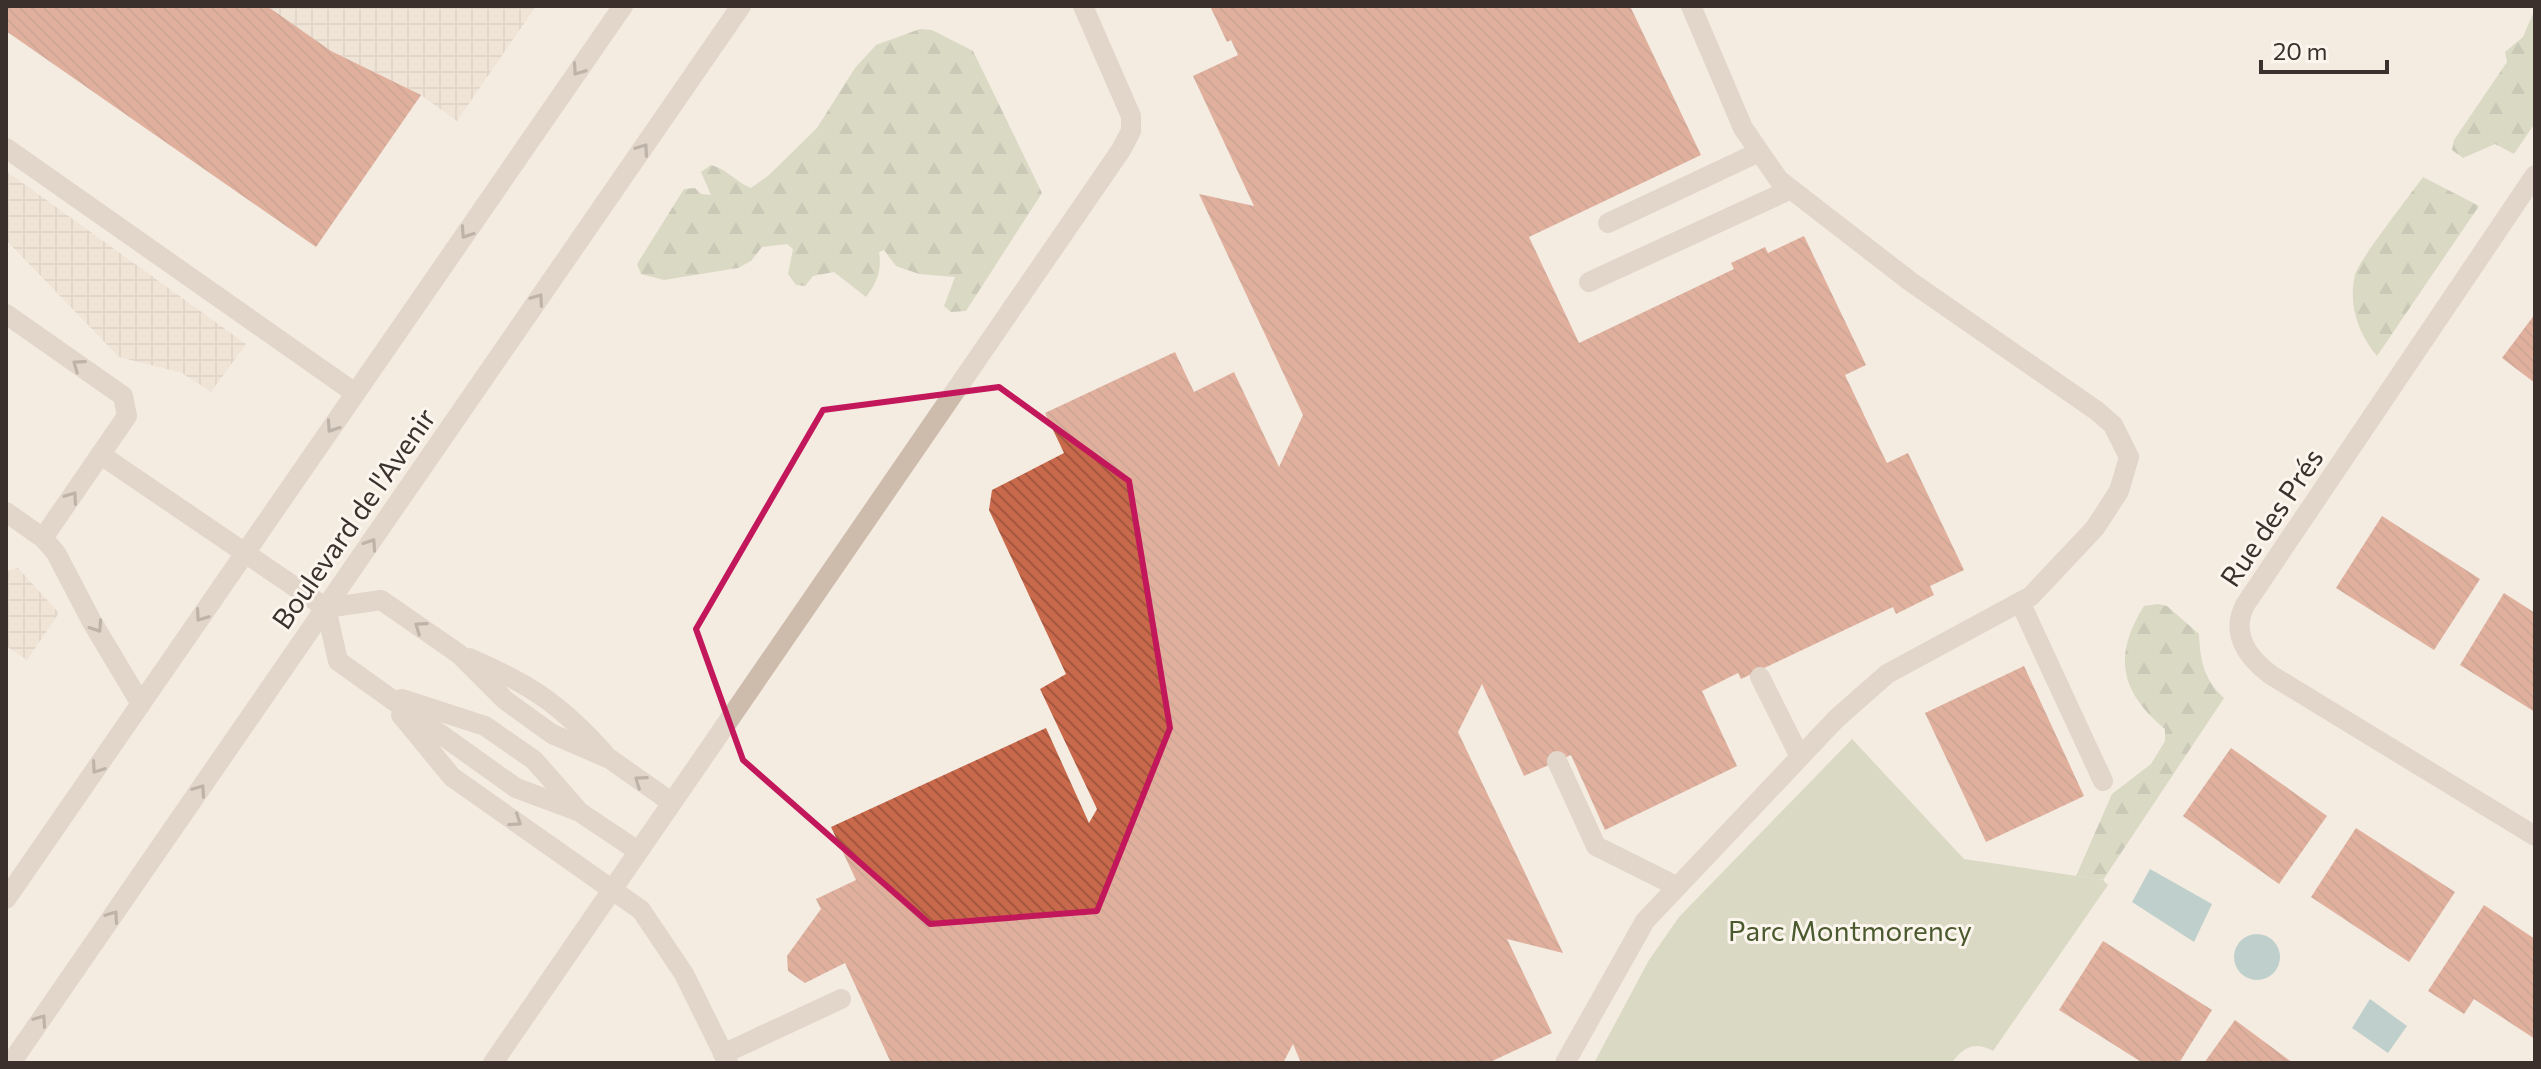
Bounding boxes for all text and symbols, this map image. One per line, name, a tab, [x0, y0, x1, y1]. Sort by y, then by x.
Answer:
scale bar	[2261, 24, 2387, 74]
text: 20 m	[2273, 36, 2327, 65]
one-way arrow	[573, 62, 588, 76]
one-way arrow	[633, 144, 648, 158]
one-way arrow	[461, 225, 476, 239]
one-way arrow	[528, 294, 543, 308]
one-way arrow	[72, 360, 86, 375]
street label: Boulevard de l'Avenir	[264, 401, 442, 635]
one-way arrow	[327, 419, 342, 433]
street label: Rue des Prés	[2212, 442, 2330, 592]
one-way arrow	[62, 491, 77, 505]
one-way arrow	[361, 538, 376, 552]
one-way arrow	[196, 607, 211, 621]
one-way arrow	[87, 619, 102, 633]
one-way arrow	[415, 622, 429, 637]
one-way arrow	[92, 760, 107, 774]
one-way arrow	[635, 776, 649, 791]
one-way arrow	[190, 785, 205, 799]
one-way arrow	[507, 811, 522, 826]
one-way arrow	[103, 910, 118, 924]
park label: Parc Montmorency	[1728, 913, 1972, 947]
one-way arrow	[31, 1014, 46, 1028]

